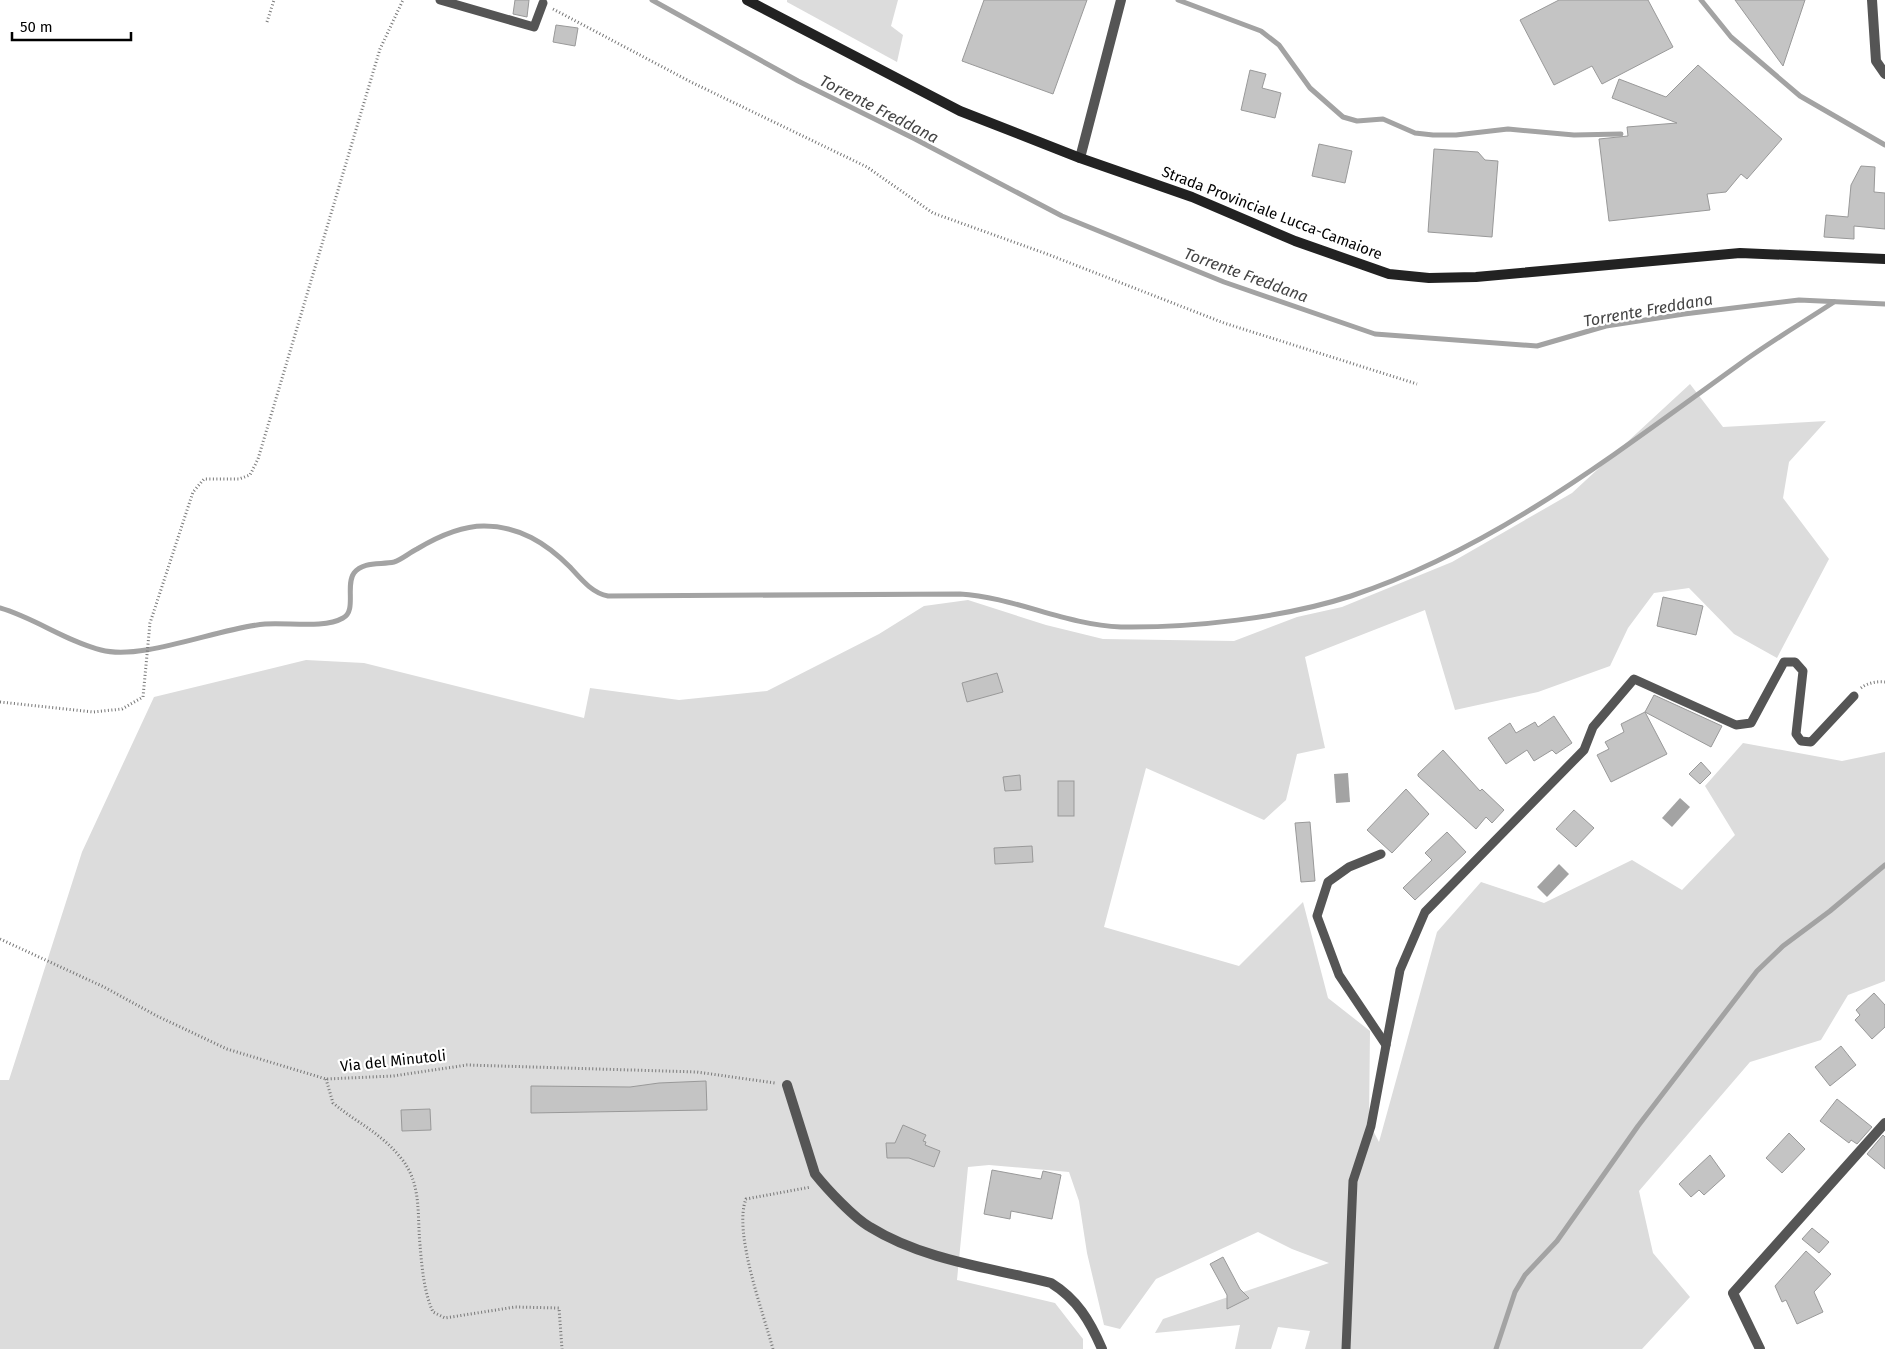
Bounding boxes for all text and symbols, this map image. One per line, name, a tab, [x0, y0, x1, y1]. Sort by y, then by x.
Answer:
scale bar	[12, 10, 131, 42]
text: 50 m	[20, 18, 53, 36]
water label: Torrente Freddana	[816, 71, 942, 147]
street label: Strada Provinciale Lucca-Camaiore	[1159, 163, 1385, 263]
water label: Torrente Freddana	[1181, 244, 1311, 306]
water label: Torrente Freddana	[1582, 289, 1714, 331]
street label: Via del Minutoli	[339, 1046, 447, 1076]

